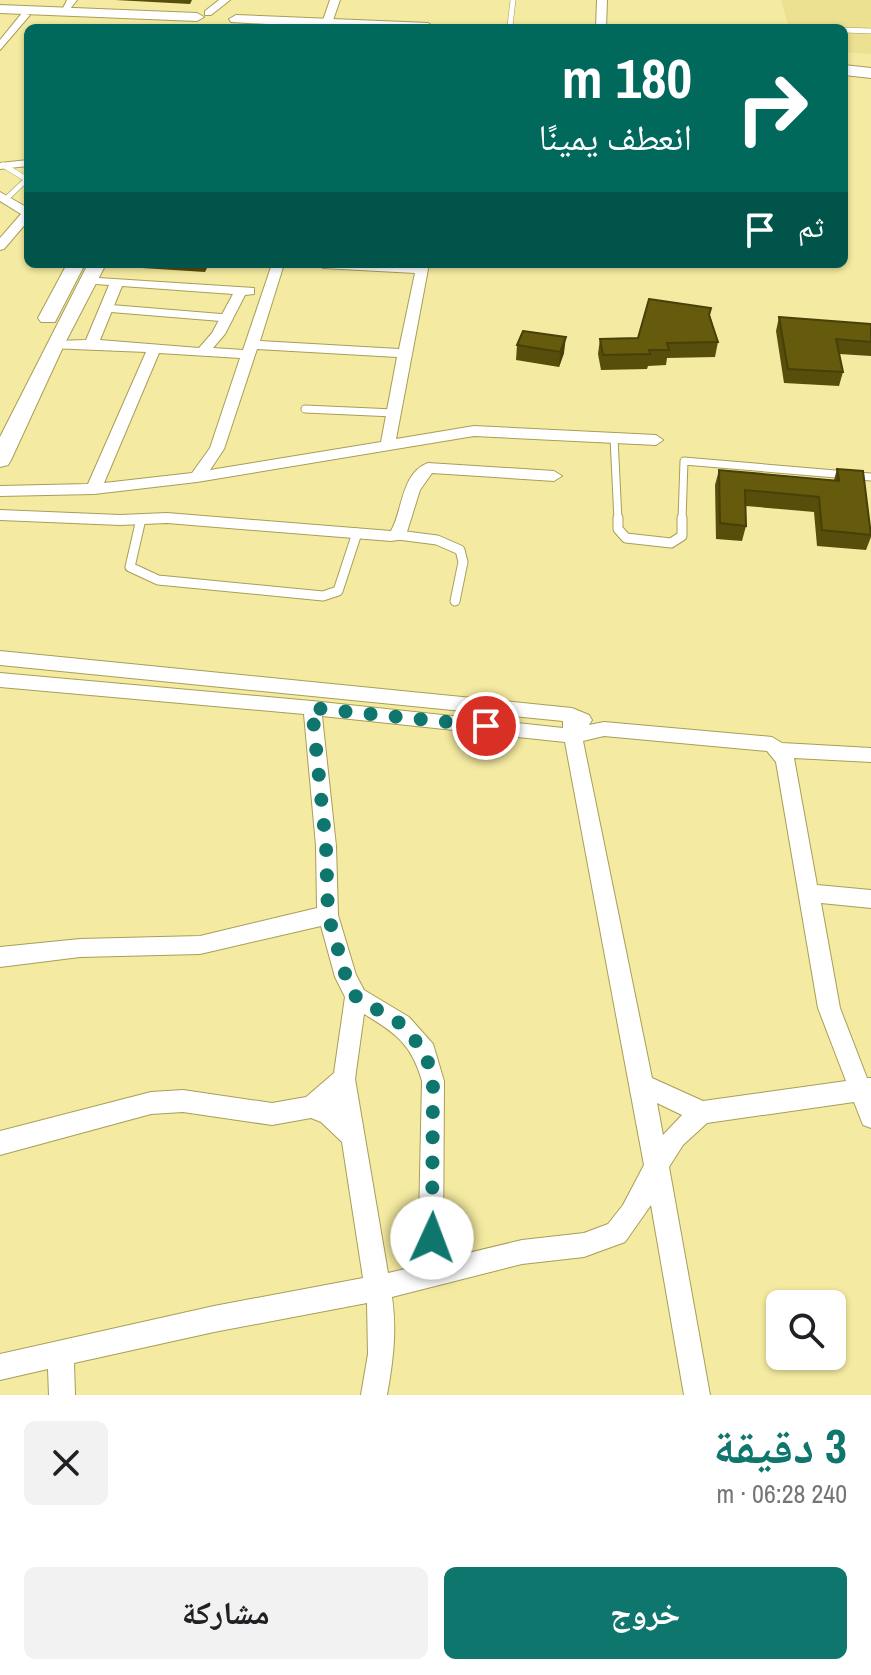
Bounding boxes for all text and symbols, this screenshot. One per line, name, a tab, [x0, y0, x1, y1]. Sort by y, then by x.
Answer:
text: 180 m	[562, 40, 692, 115]
icon: right	[720, 56, 824, 160]
text: انعطف يمينًا	[539, 113, 692, 161]
text: ثم	[798, 206, 824, 246]
icon: arrive	[738, 208, 782, 252]
pin	[452, 692, 520, 760]
icon: arrive	[464, 704, 508, 748]
position arrow	[390, 1196, 474, 1280]
map controls	[766, 1290, 846, 1370]
button: search	[766, 1290, 846, 1370]
text: 3 دقيقة	[713, 1413, 847, 1478]
button: close	[24, 1421, 108, 1505]
text: 240 m · 06:28	[717, 1476, 847, 1511]
button: مشاركة	[24, 1567, 428, 1659]
button: خروج	[444, 1567, 847, 1659]

